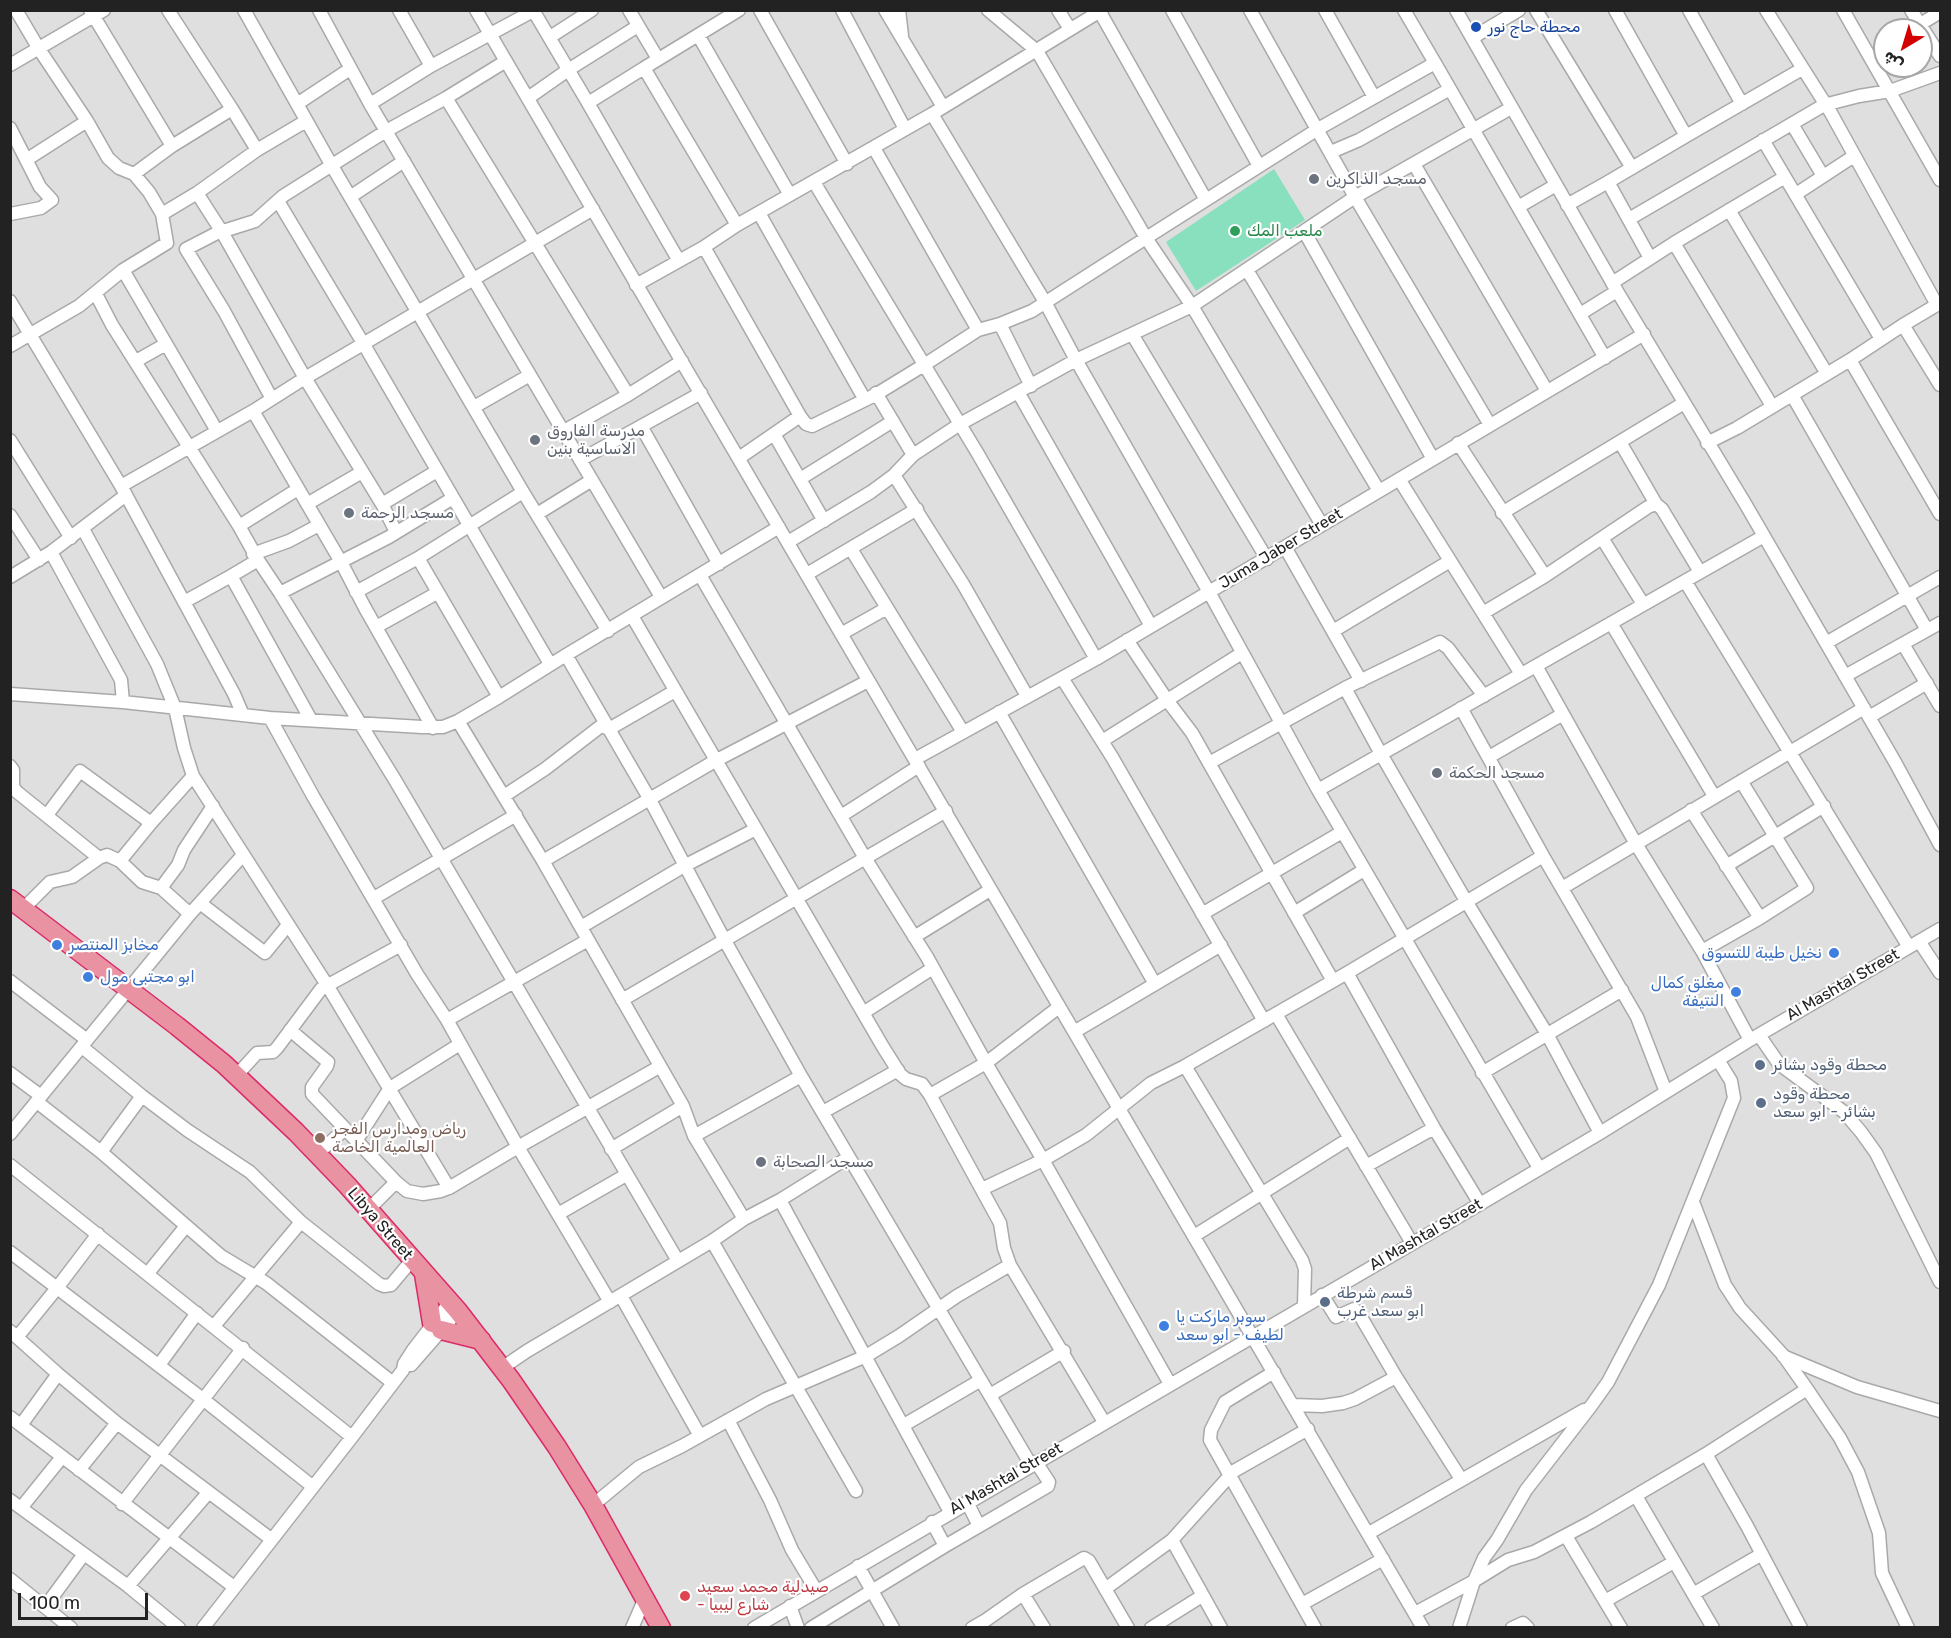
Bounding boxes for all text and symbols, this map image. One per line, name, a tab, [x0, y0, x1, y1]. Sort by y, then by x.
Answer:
place label: محطة حاج نور	[1488, 17, 1580, 37]
north arrow	[1873, 18, 1933, 78]
marker: محطة حاج نور	[1469, 20, 1483, 34]
text: ش	[1879, 47, 1907, 75]
place label: مسجد الذاكرين	[1326, 169, 1427, 189]
marker: مسجد الذاكرين	[1307, 172, 1321, 186]
place label: ملعب المك	[1247, 221, 1322, 241]
marker: ملعب المك	[1228, 224, 1242, 238]
place label: مدرسة الفاروق الاساسية بنين	[547, 421, 645, 459]
marker: مدرسة الفاروق الاساسية بنين	[528, 433, 542, 447]
place label: مسجد الرحمة	[361, 503, 454, 523]
street label: Juma Jaber Street	[1216, 505, 1346, 593]
marker: مسجد الرحمة	[342, 506, 356, 520]
place label: مسجد الحكمة	[1449, 763, 1545, 783]
marker: مسجد الحكمة	[1430, 766, 1444, 780]
place label: مخابز المنتصر	[69, 935, 159, 955]
marker: مخابز المنتصر	[50, 938, 64, 952]
place label: نخيل طيبة للتسوق	[1701, 943, 1822, 963]
street label: Al Mashtal Street	[1783, 945, 1903, 1025]
marker: نخيل طيبة للتسوق	[1827, 946, 1841, 960]
place label: ابو مجتبى مول	[100, 967, 195, 987]
marker: ابو مجتبى مول	[81, 970, 95, 984]
place label: مغلق كمال النتيفة	[1651, 973, 1724, 1011]
marker: مغلق كمال النتيفة	[1729, 985, 1743, 999]
place label: محطة وقود بشائر	[1772, 1055, 1887, 1075]
marker: محطة وقود بشائر	[1753, 1058, 1767, 1072]
place label: محطة وقود بشائر - ابو سعد	[1773, 1084, 1876, 1122]
marker: محطة وقود بشائر - ابو سعد	[1754, 1096, 1768, 1110]
place label: رياض ومدارس الفجر العالمية الخاصة	[332, 1119, 466, 1157]
marker: رياض ومدارس الفجر العالمية الخاصة	[313, 1131, 327, 1145]
place label: مسجد الصحابة	[773, 1152, 874, 1172]
marker: مسجد الصحابة	[754, 1155, 768, 1169]
street label: Libya Street	[343, 1184, 417, 1264]
street label: Al Mashtal Street	[1366, 1195, 1486, 1275]
place label: قسم شرطة ابو سعد غرب	[1337, 1283, 1424, 1321]
marker: قسم شرطة ابو سعد غرب	[1318, 1295, 1332, 1309]
place label: سوبر ماركت يا لطيف - ابو سعد	[1176, 1307, 1284, 1345]
marker: سوبر ماركت يا لطيف - ابو سعد	[1157, 1319, 1171, 1333]
street label: Al Mashtal Street	[946, 1439, 1066, 1519]
place label: صيدلية محمد سعيد - شارع ليبيا	[697, 1577, 829, 1615]
scale bar	[21, 1581, 152, 1619]
marker: صيدلية محمد سعيد - شارع ليبيا	[678, 1589, 692, 1603]
text: 100 m	[29, 1592, 80, 1614]

